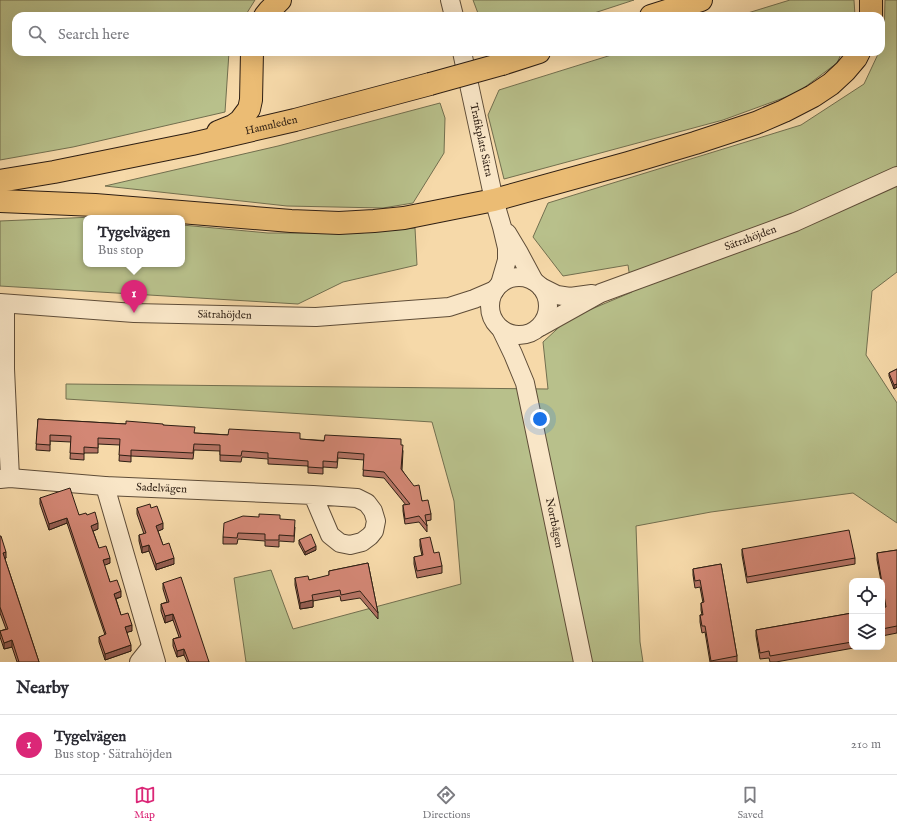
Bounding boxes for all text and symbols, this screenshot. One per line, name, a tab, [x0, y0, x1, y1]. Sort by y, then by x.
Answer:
search box	[12, 12, 885, 56]
icon: search	[26, 23, 48, 45]
text: Search here	[58, 25, 129, 44]
street label: Trafikplats Sätra	[466, 102, 496, 178]
street label: Hamnleden	[244, 113, 299, 138]
popup	[83, 215, 185, 267]
street label: Sätrahöjden	[723, 222, 778, 254]
text: Tygelvägen	[98, 223, 170, 242]
text: Bus stop	[98, 242, 144, 259]
pin: 1	[121, 280, 147, 313]
street label: Sätrahöjden	[197, 307, 252, 323]
your location	[530, 409, 550, 429]
street label: Sadelvägen	[136, 480, 187, 497]
street label: Norrbågen	[542, 497, 566, 549]
map controls	[849, 578, 885, 650]
button: locate	[849, 578, 885, 614]
button: layers	[849, 614, 885, 650]
text: Nearby	[16, 678, 69, 699]
text: Tygelvägen	[54, 727, 126, 746]
text: 1	[27, 736, 31, 753]
text: 210 m	[851, 736, 881, 753]
text: Bus stop · Sätrahöjden	[54, 746, 172, 763]
tab: Map	[134, 784, 156, 822]
tab: Directions	[423, 784, 470, 822]
tab: Saved	[737, 784, 763, 822]

